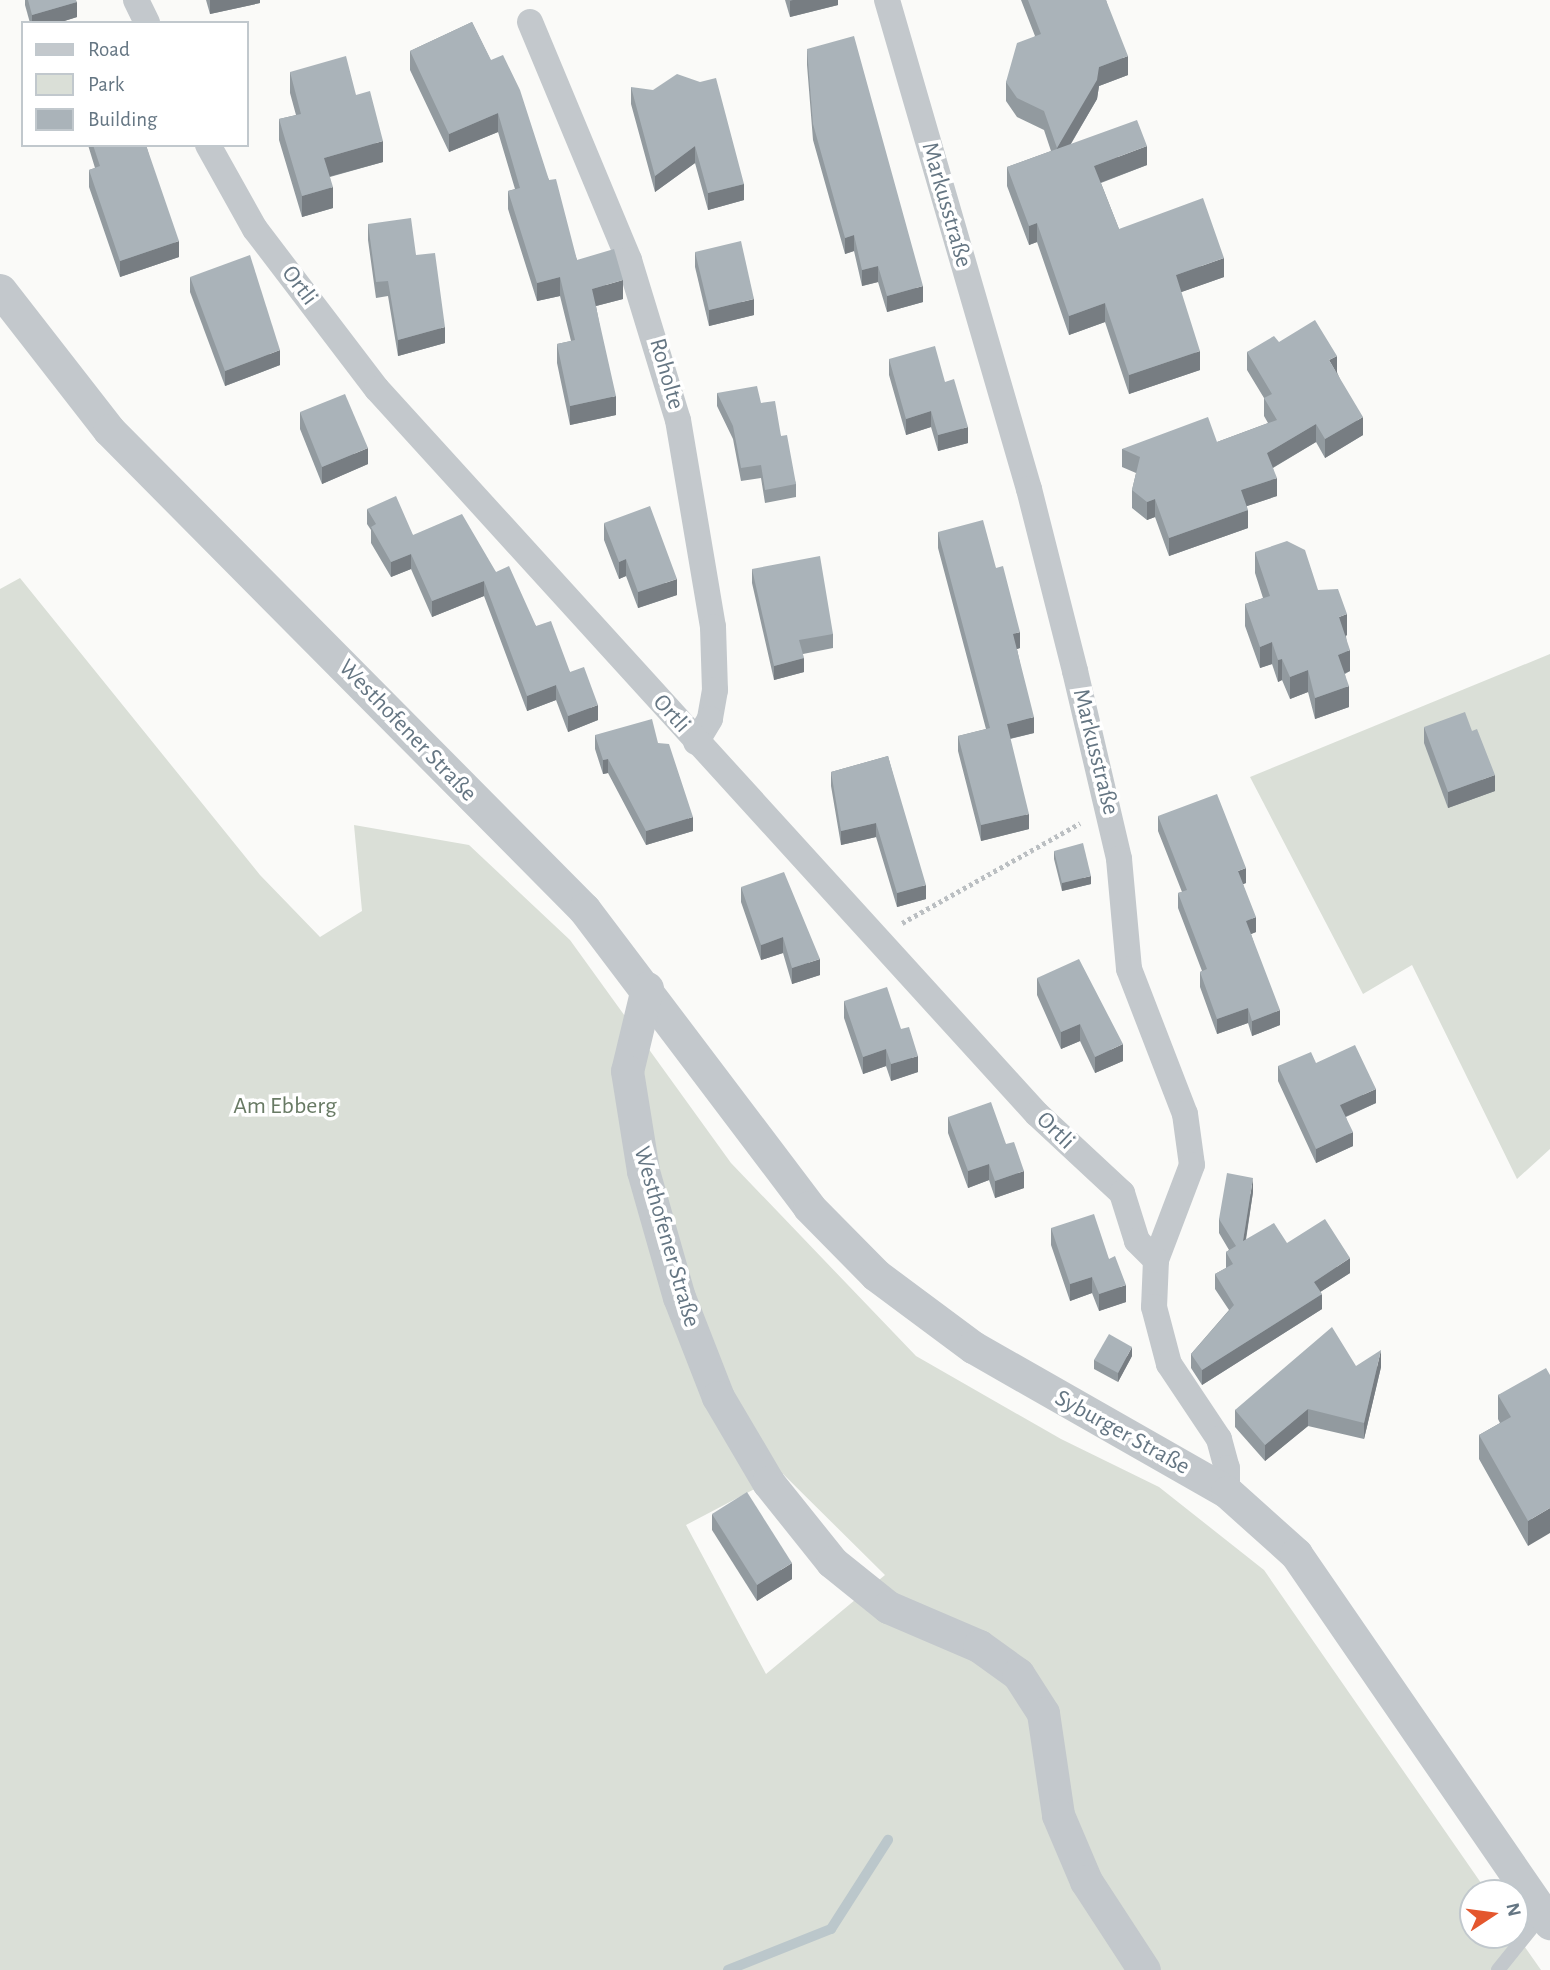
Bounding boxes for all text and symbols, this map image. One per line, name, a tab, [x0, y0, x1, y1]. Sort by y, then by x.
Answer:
legend	[21, 21, 248, 147]
text: Road	[88, 39, 130, 60]
text: Park	[88, 74, 124, 95]
text: Building	[88, 109, 157, 130]
street label: Markusstraße	[914, 139, 978, 271]
street label: Ortli	[275, 260, 323, 312]
street label: Roholte	[642, 335, 690, 413]
street label: Westhofener Straße	[332, 654, 482, 808]
street label: Markusstraße	[1065, 686, 1125, 818]
street label: Ortli	[646, 689, 696, 739]
park label: Am Ebberg	[233, 1093, 337, 1121]
street label: Ortli	[1030, 1106, 1080, 1156]
street label: Westhofener Straße	[626, 1143, 706, 1331]
street label: Syburger Straße	[1050, 1384, 1194, 1482]
north arrow	[1459, 1879, 1529, 1949]
text: N	[1502, 1901, 1524, 1918]

